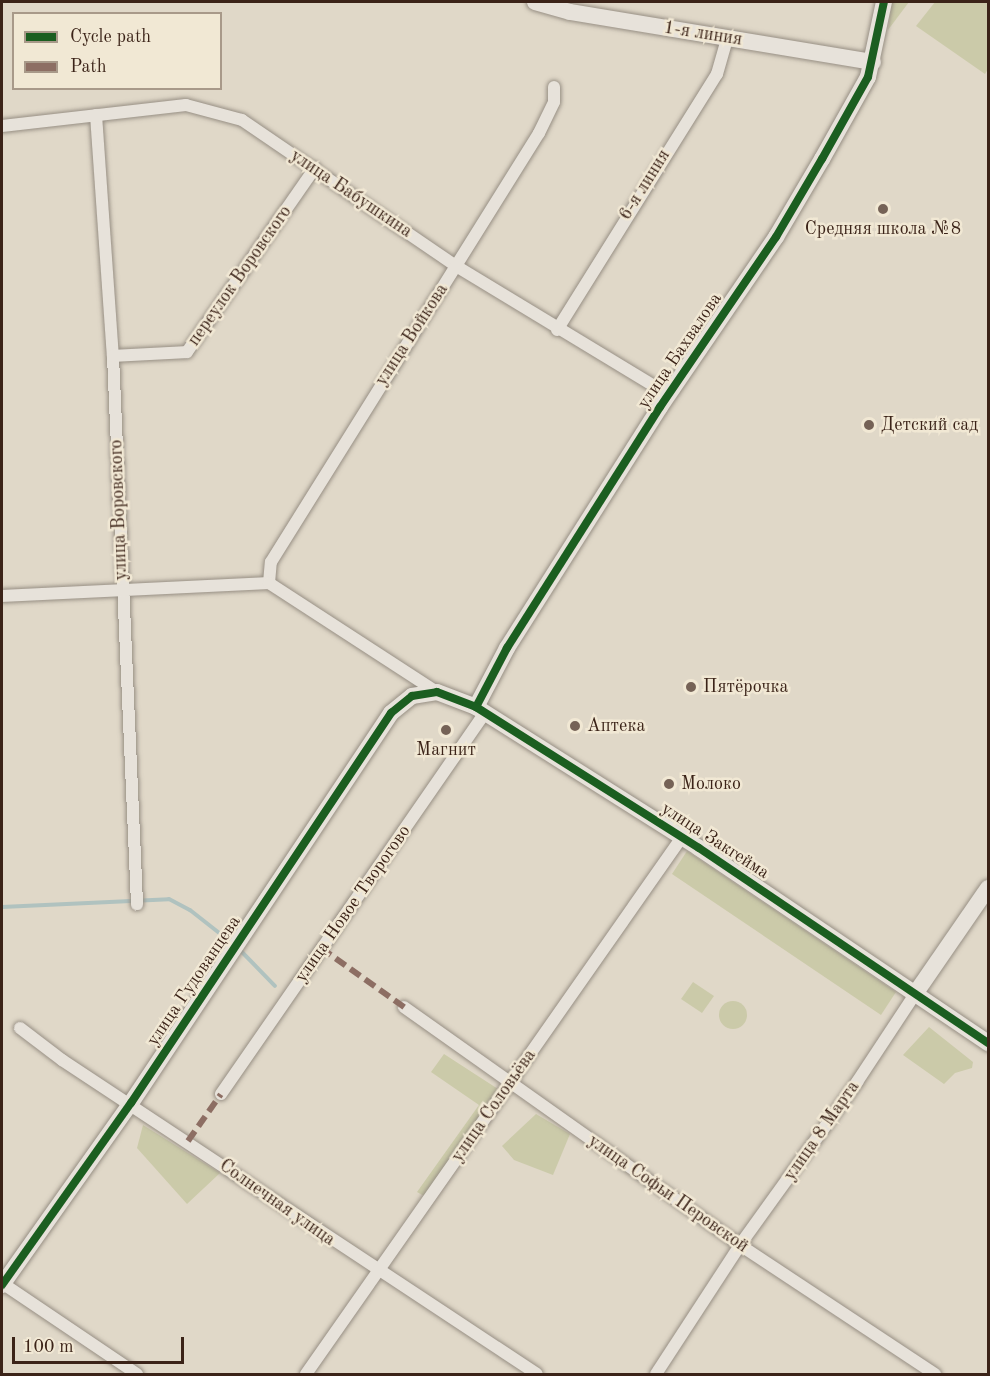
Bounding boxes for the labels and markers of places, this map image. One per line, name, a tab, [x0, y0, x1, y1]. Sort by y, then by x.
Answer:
marker: Средняя школа №8	[876, 202, 890, 216]
place label: Средняя школа №8	[805, 218, 961, 240]
place label: Детский сад	[881, 414, 978, 436]
marker: Детский сад	[862, 418, 876, 432]
place label: Пятёрочка	[703, 676, 788, 698]
marker: Пятёрочка	[684, 680, 698, 694]
place label: Аптека	[587, 715, 645, 737]
marker: Аптека	[568, 719, 582, 733]
marker: Магнит	[439, 723, 453, 737]
place label: Магнит	[416, 739, 476, 761]
place label: Молоко	[681, 773, 741, 795]
marker: Молоко	[662, 777, 676, 791]

